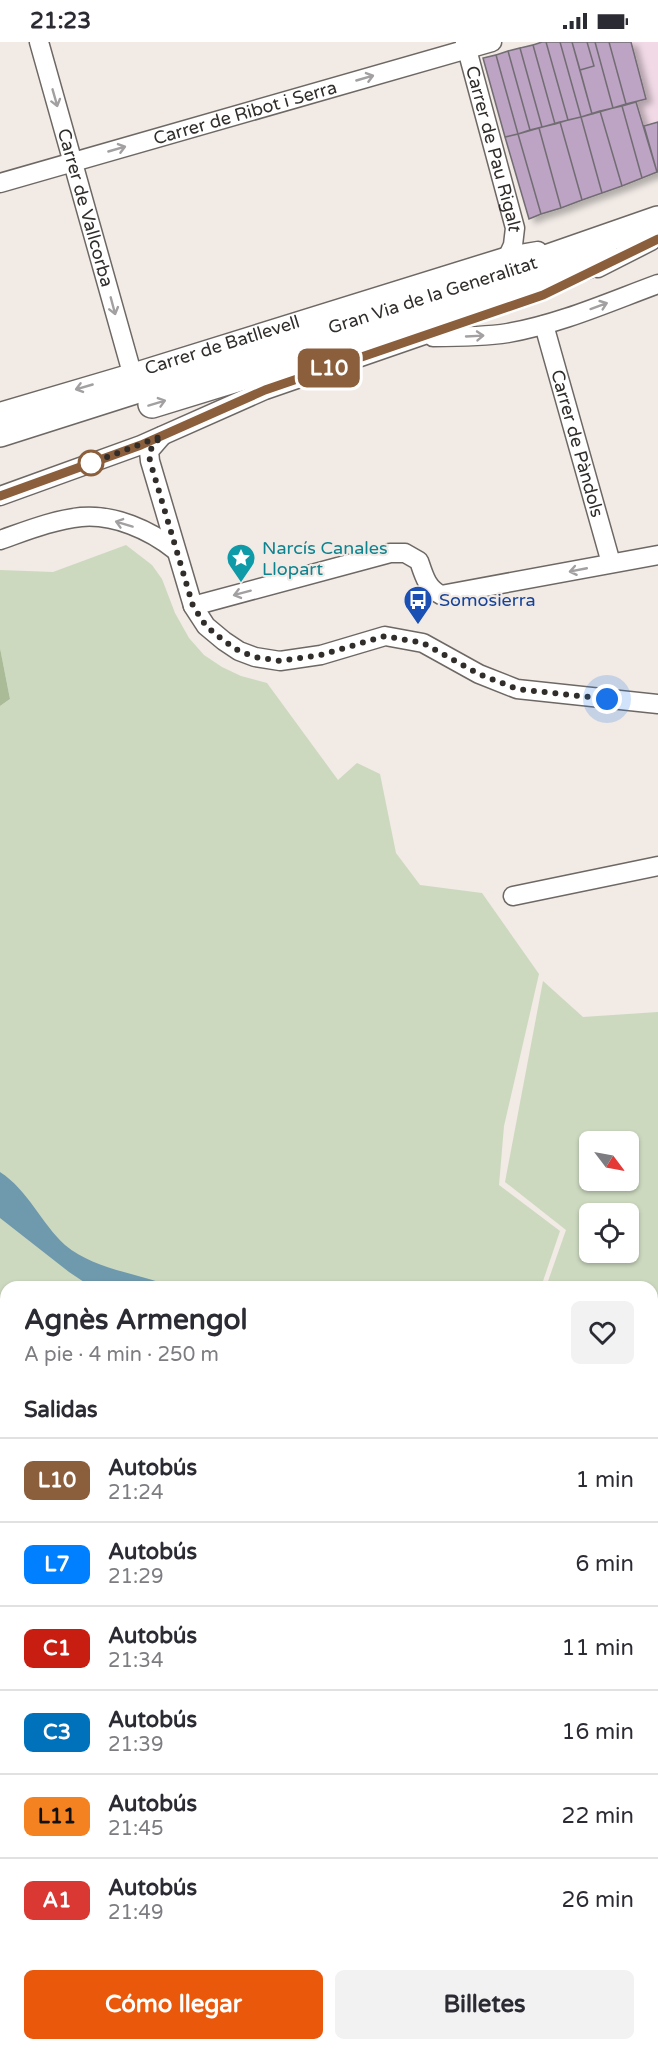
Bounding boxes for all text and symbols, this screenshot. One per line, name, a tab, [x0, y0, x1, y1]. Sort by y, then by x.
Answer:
text: 21:23	[30, 8, 91, 34]
street label: Carrer de Pau Rigalt	[461, 63, 526, 234]
one-way arrow	[355, 72, 374, 83]
street label: Carrer de Ribot i Serra	[151, 76, 339, 149]
one-way arrow	[50, 88, 61, 107]
street label: Carrer de Vallcorba	[53, 126, 118, 289]
one-way arrow	[107, 143, 126, 154]
street label: Gran Via de la Generalitat	[325, 252, 540, 339]
one-way arrow	[108, 296, 119, 315]
one-way arrow	[589, 300, 608, 311]
street label: Carrer de Batllevell	[142, 311, 302, 379]
one-way arrow	[465, 331, 484, 342]
line badge: L10	[294, 348, 364, 388]
text: L10	[310, 356, 348, 381]
street label: Carrer de Pàndols	[546, 367, 609, 520]
one-way arrow	[75, 382, 94, 393]
one-way arrow	[147, 397, 166, 408]
unlabelled marker	[78, 450, 104, 476]
one-way arrow	[115, 518, 134, 529]
place label: Narcís Canales Llopart	[262, 537, 388, 580]
place icon: Narcís Canales Llopart	[225, 542, 257, 584]
one-way arrow	[569, 565, 588, 576]
bus stop icon: Somosierra	[402, 584, 434, 626]
one-way arrow	[233, 588, 252, 599]
place label: Somosierra	[439, 589, 536, 611]
your location	[592, 684, 622, 714]
north arrow	[579, 1131, 639, 1191]
map controls	[579, 1131, 639, 1263]
button: locate	[579, 1203, 639, 1263]
button: heart	[571, 1301, 634, 1364]
text: Agnès Armengol	[24, 1303, 248, 1337]
text: A pie · 4 min · 250 m	[24, 1343, 219, 1367]
text: Salidas	[24, 1397, 98, 1423]
text: Autobús	[108, 1455, 197, 1481]
text: 1 min	[575, 1467, 634, 1493]
text: L10	[38, 1468, 76, 1493]
text: 21:24	[108, 1481, 163, 1505]
text: Autobús	[108, 1539, 197, 1565]
text: 6 min	[575, 1551, 634, 1577]
text: L7	[44, 1552, 70, 1577]
text: 21:29	[108, 1565, 163, 1589]
text: Autobús	[108, 1623, 197, 1649]
text: 11 min	[562, 1635, 634, 1661]
text: C1	[43, 1636, 71, 1661]
text: 21:34	[108, 1649, 163, 1673]
text: Autobús	[108, 1707, 197, 1733]
text: 16 min	[562, 1719, 634, 1745]
text: C3	[43, 1720, 71, 1745]
text: 21:39	[108, 1733, 163, 1757]
text: Autobús	[108, 1791, 197, 1817]
text: 22 min	[562, 1803, 634, 1829]
text: L11	[38, 1804, 76, 1829]
text: 21:45	[108, 1817, 163, 1841]
text: Autobús	[108, 1875, 197, 1901]
text: 26 min	[562, 1887, 634, 1913]
text: A1	[43, 1888, 71, 1913]
text: 21:49	[108, 1901, 163, 1925]
button: Cómo llegar	[24, 1970, 323, 2039]
button: Billetes	[335, 1970, 634, 2039]

